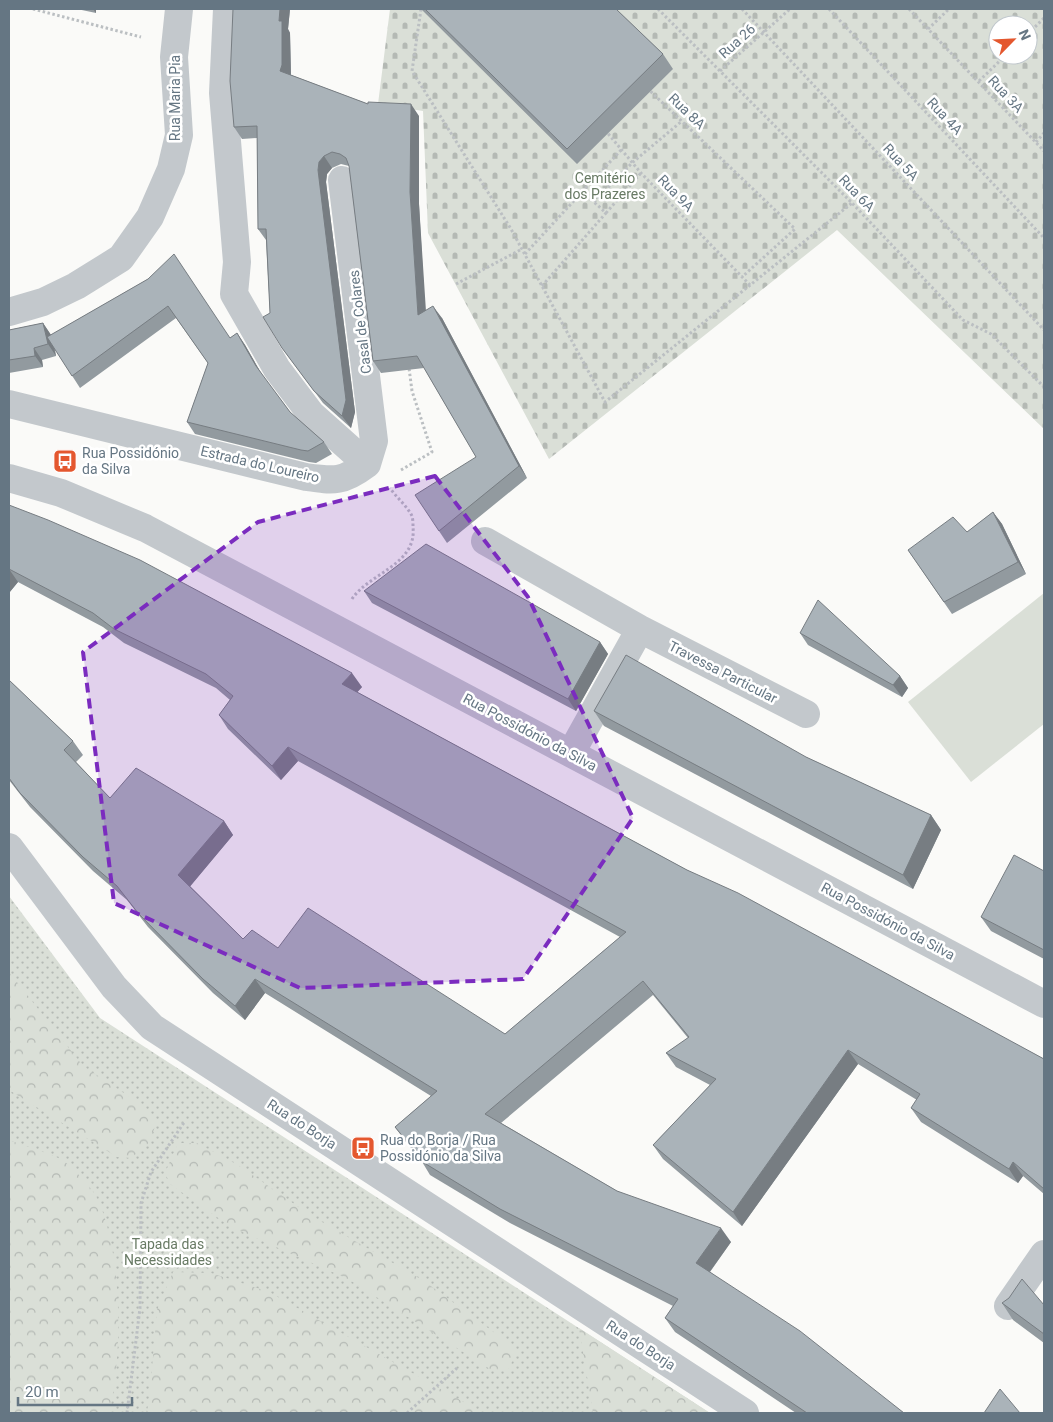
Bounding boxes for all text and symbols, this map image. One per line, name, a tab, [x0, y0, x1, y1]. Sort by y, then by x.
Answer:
north arrow	[988, 15, 1038, 65]
street label: Rua 26	[716, 21, 758, 61]
text: N	[1016, 27, 1034, 42]
street label: Rua Maria Pia	[167, 55, 183, 141]
street label: Rua 3A	[985, 72, 1027, 116]
street label: Rua 8A	[665, 90, 709, 132]
street label: Rua 4A	[924, 94, 966, 138]
street label: Rua 5A	[880, 140, 922, 184]
park label: Cemitério dos Prazeres	[564, 170, 646, 202]
street label: Rua 9A	[655, 171, 697, 215]
street label: Rua 6A	[836, 171, 878, 215]
street label: Casal de Colares	[346, 269, 374, 375]
street label: Estrada do Loureiro	[199, 443, 321, 485]
place label: Rua Possidónio da Silva	[82, 445, 179, 477]
bus stop icon: Rua Possidónio da Silva	[52, 448, 78, 474]
street label: Travessa Particular	[666, 638, 780, 706]
street label: Rua Possidónio da Silva	[461, 690, 599, 774]
street label: Rua Possidónio da Silva	[819, 879, 957, 963]
street label: Rua do Borja	[264, 1096, 340, 1152]
place label: Rua do Borja / Rua Possidónio da Silva	[380, 1132, 501, 1164]
bus stop icon: Rua do Borja / Rua Possidónio da Silva	[350, 1135, 376, 1161]
park label: Tapada das Necessidades	[124, 1236, 212, 1268]
street label: Rua do Borja	[603, 1317, 679, 1373]
scale bar	[18, 1374, 131, 1406]
text: 20 m	[25, 1383, 59, 1401]

